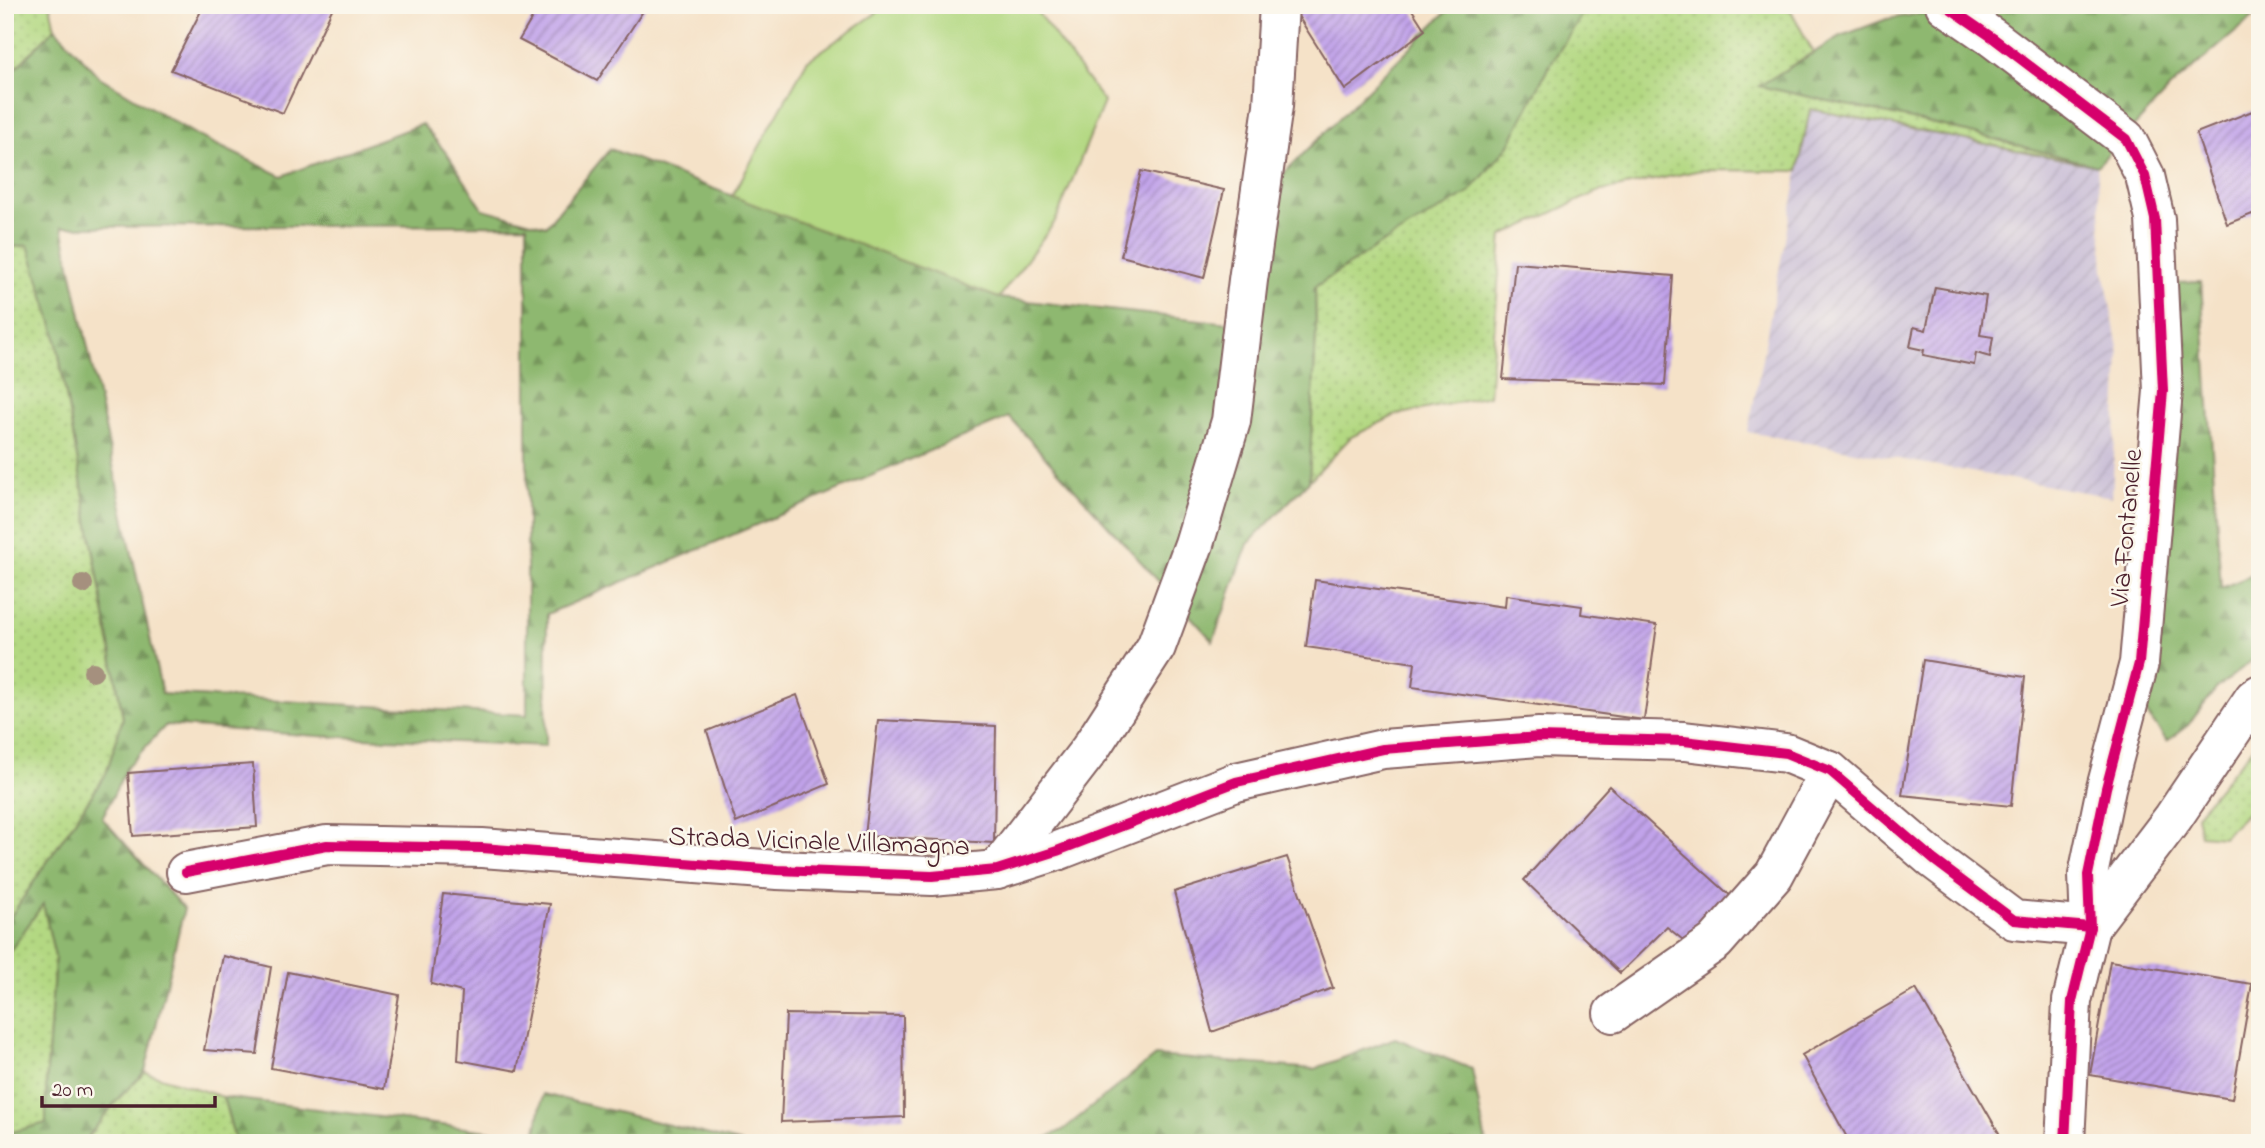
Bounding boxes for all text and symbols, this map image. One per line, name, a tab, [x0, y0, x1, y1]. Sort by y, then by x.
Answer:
street label: Via Fontanelle	[2101, 447, 2155, 610]
street label: Strada Vicinale Villamagna	[667, 817, 971, 869]
scale bar	[42, 1064, 215, 1108]
text: 20 m	[52, 1076, 93, 1106]

